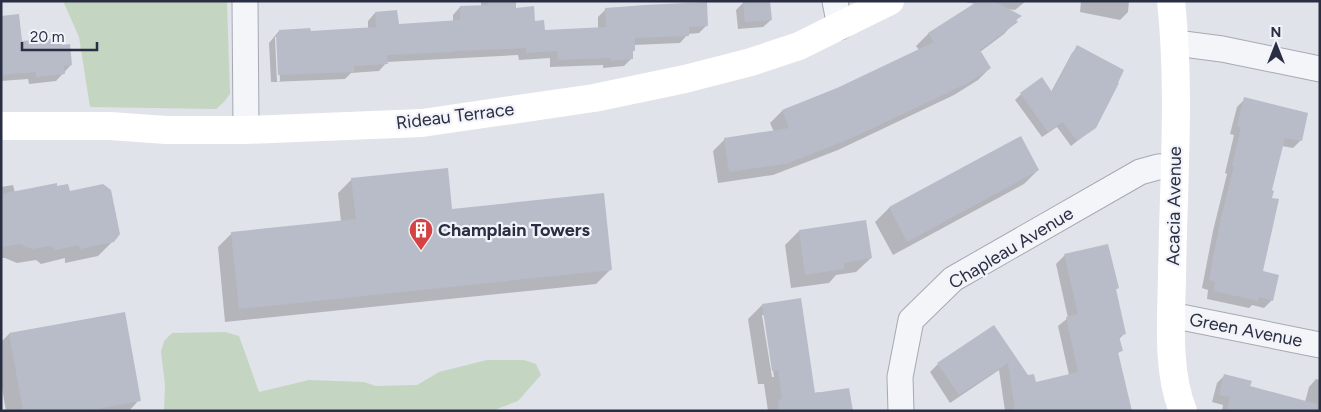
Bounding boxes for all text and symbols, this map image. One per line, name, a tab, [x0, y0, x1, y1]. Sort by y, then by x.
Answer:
scale bar	[22, 20, 98, 52]
north arrow	[1251, 20, 1301, 70]
text: N	[1271, 24, 1281, 41]
text: 20 m	[30, 28, 64, 46]
street label: Rideau Terrace	[395, 98, 516, 134]
street label: Acacia Avenue	[1162, 146, 1186, 266]
street label: Chapleau Avenue	[945, 202, 1077, 294]
building icon: Champlain Towers	[408, 217, 434, 251]
place label: Champlain Towers	[438, 219, 591, 241]
street label: Green Avenue	[1188, 308, 1305, 352]

